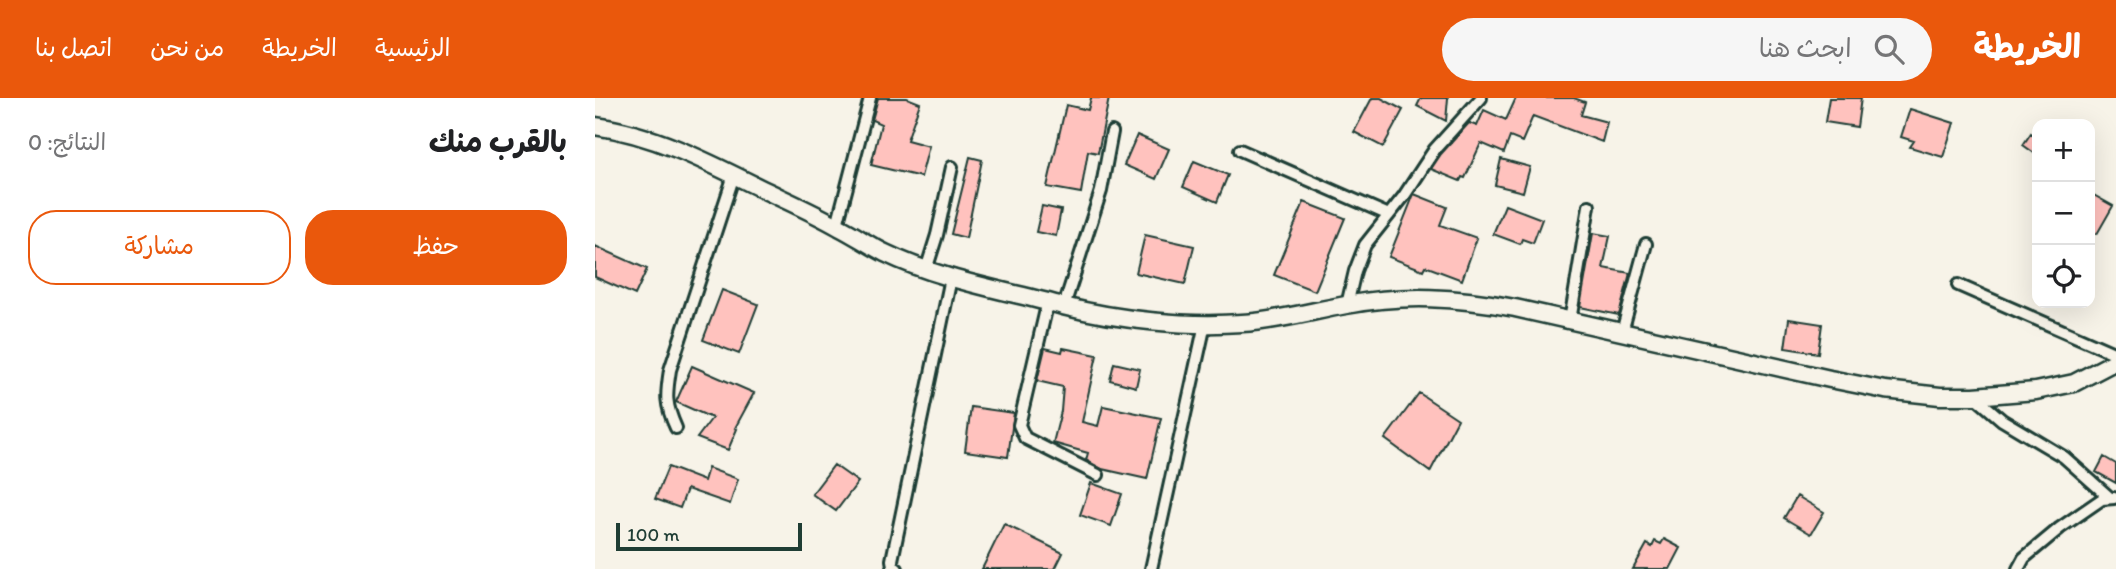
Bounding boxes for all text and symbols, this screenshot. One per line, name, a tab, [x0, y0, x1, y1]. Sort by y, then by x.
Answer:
search box	[1442, 18, 1932, 81]
text: الخريطة	[1974, 27, 2081, 66]
icon: search	[1870, 30, 1908, 68]
text: ابحث هنا	[1759, 32, 1852, 64]
text: اتصل بنا	[35, 33, 112, 62]
text: من نحن	[150, 33, 224, 62]
text: الخريطة	[262, 33, 337, 62]
text: الرئيسية	[375, 33, 450, 62]
map controls	[2032, 119, 2095, 308]
button: +	[2032, 119, 2095, 182]
text: بالقرب منك	[429, 123, 567, 160]
text: النتائج: 0	[28, 128, 106, 156]
button: −	[2032, 182, 2095, 245]
button: مشاركة	[28, 210, 291, 285]
button: حفظ	[305, 210, 567, 285]
button: locate	[2032, 245, 2095, 308]
scale bar	[616, 520, 801, 552]
text: 100 m	[627, 523, 679, 546]

